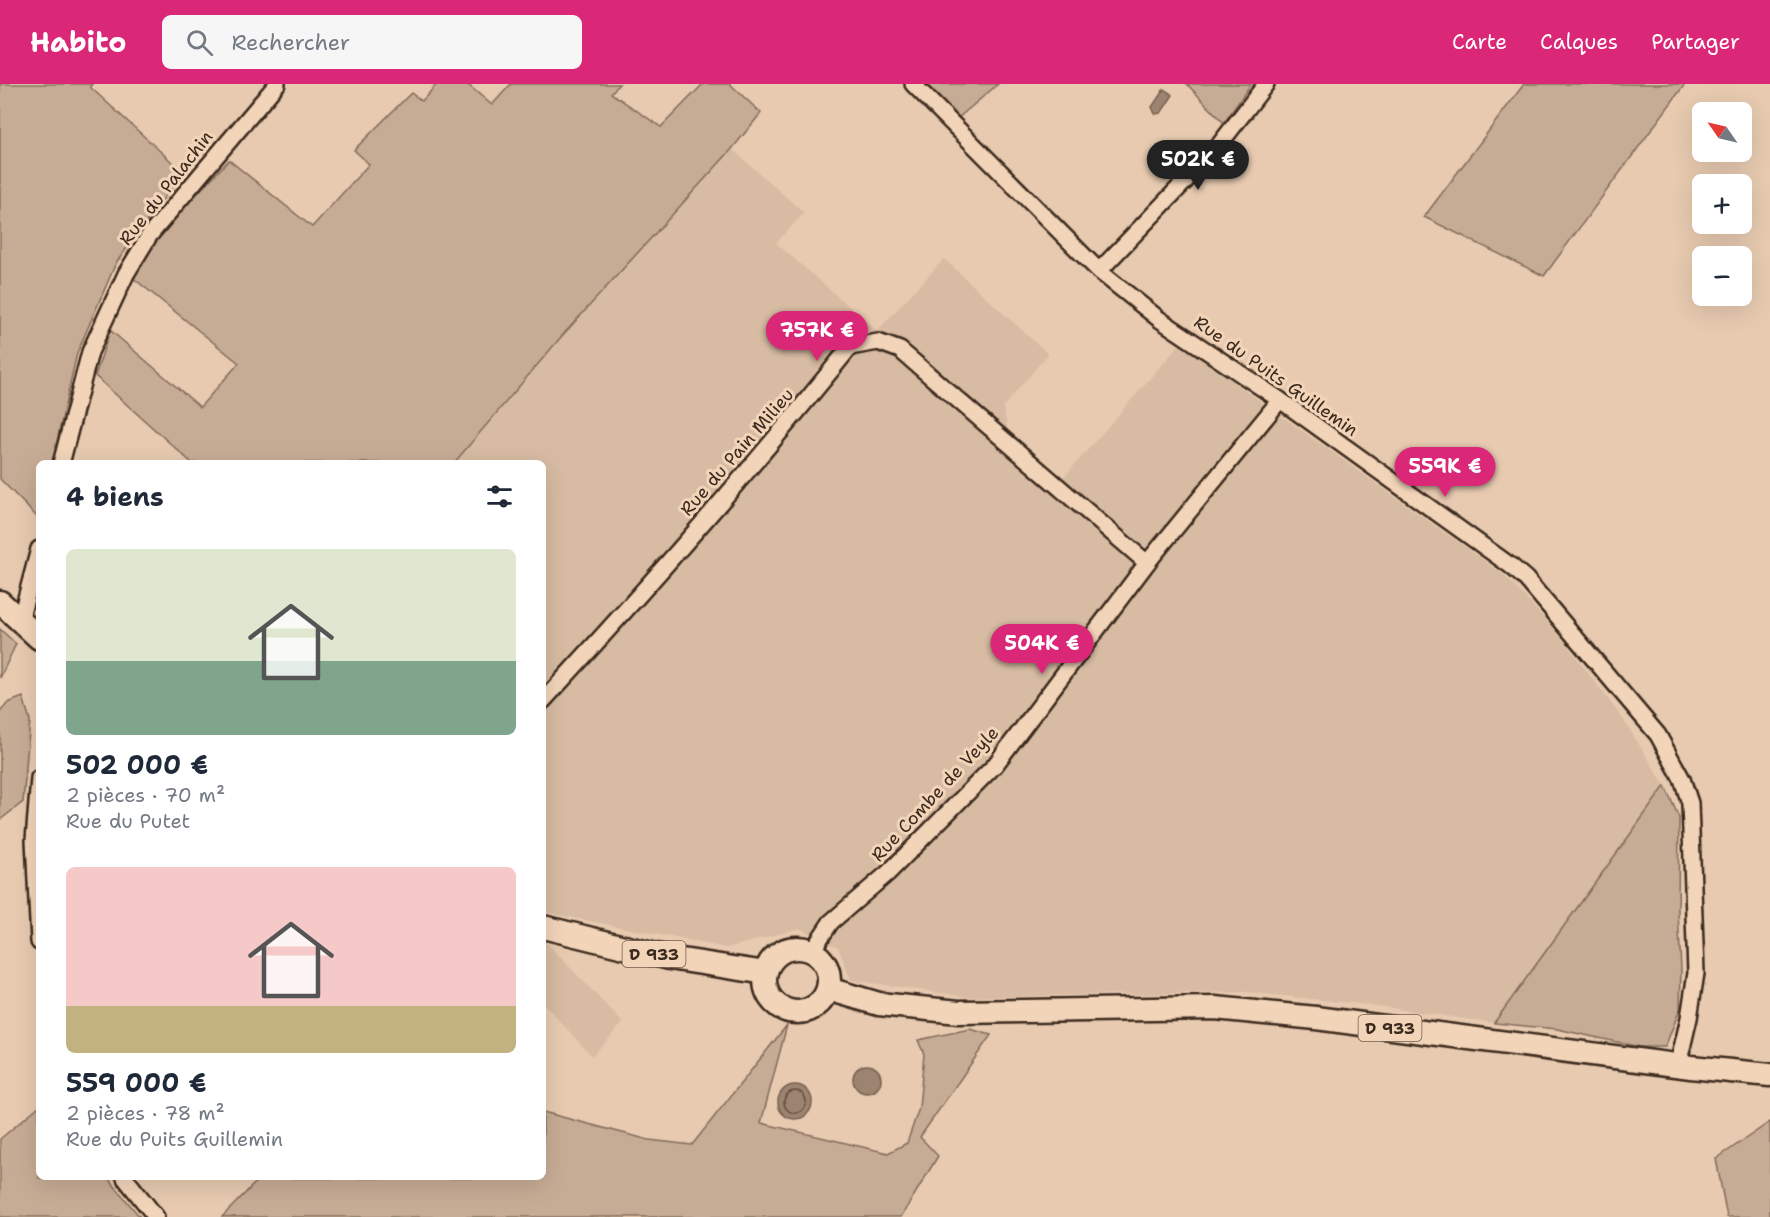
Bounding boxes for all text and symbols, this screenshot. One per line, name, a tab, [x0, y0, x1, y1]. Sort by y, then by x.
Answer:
search box	[162, 15, 582, 69]
text: Habito	[30, 23, 126, 61]
icon: search	[183, 26, 216, 59]
text: Rechercher	[231, 28, 350, 57]
text: Carte	[1452, 28, 1507, 56]
text: Calques	[1540, 28, 1618, 56]
text: Partager	[1651, 28, 1740, 56]
north arrow	[1692, 102, 1752, 162]
map controls	[1692, 102, 1752, 306]
street label: Rue du Palachin	[114, 126, 218, 250]
pin: 502K €	[1149, 140, 1247, 191]
text: 502K €	[1161, 146, 1235, 172]
button: +	[1692, 174, 1752, 234]
button: −	[1692, 246, 1752, 306]
street label: Rue du Puits Guillemin	[1189, 310, 1363, 442]
pin: 757K €	[768, 311, 866, 362]
text: 757K €	[780, 317, 854, 343]
street label: Rue du Pain Milieu	[675, 383, 799, 521]
pin: 559K €	[1396, 447, 1494, 498]
text: 559K €	[1409, 453, 1481, 479]
text: 4 biens	[66, 479, 164, 514]
icon: filters	[483, 480, 516, 513]
icon: home	[237, 588, 345, 696]
pin: 504K €	[993, 624, 1091, 675]
text: 504K €	[1005, 630, 1079, 656]
street label: Rue Combe de Veyle	[866, 721, 1004, 867]
text: 502 000 €	[66, 747, 208, 782]
text: 2 pièces · 70 m²	[66, 782, 225, 808]
text: Rue du Putet	[66, 808, 190, 834]
icon: home	[237, 906, 345, 1014]
road number: D 933	[622, 941, 686, 967]
road number: D 933	[1358, 1015, 1422, 1041]
text: 559 000 €	[66, 1065, 206, 1100]
text: 2 pièces · 78 m²	[66, 1100, 225, 1126]
text: Rue du Puits Guillemin	[66, 1126, 283, 1152]

